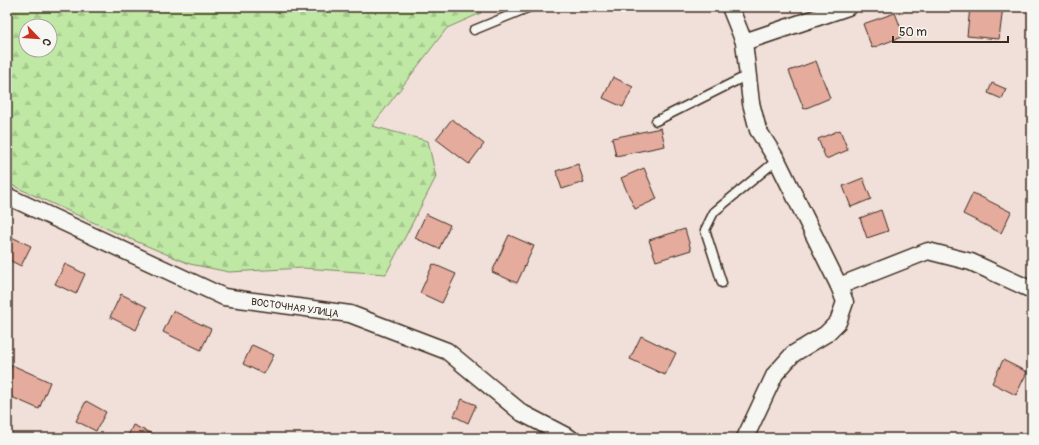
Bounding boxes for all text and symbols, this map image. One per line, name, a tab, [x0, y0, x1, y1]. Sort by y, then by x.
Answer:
north arrow	[18, 18, 58, 58]
scale bar	[893, 18, 1008, 44]
text: 50 m	[899, 25, 927, 40]
text: С	[39, 36, 54, 48]
street label: ВОСТОЧНАЯ УЛИЦА	[250, 296, 340, 320]

